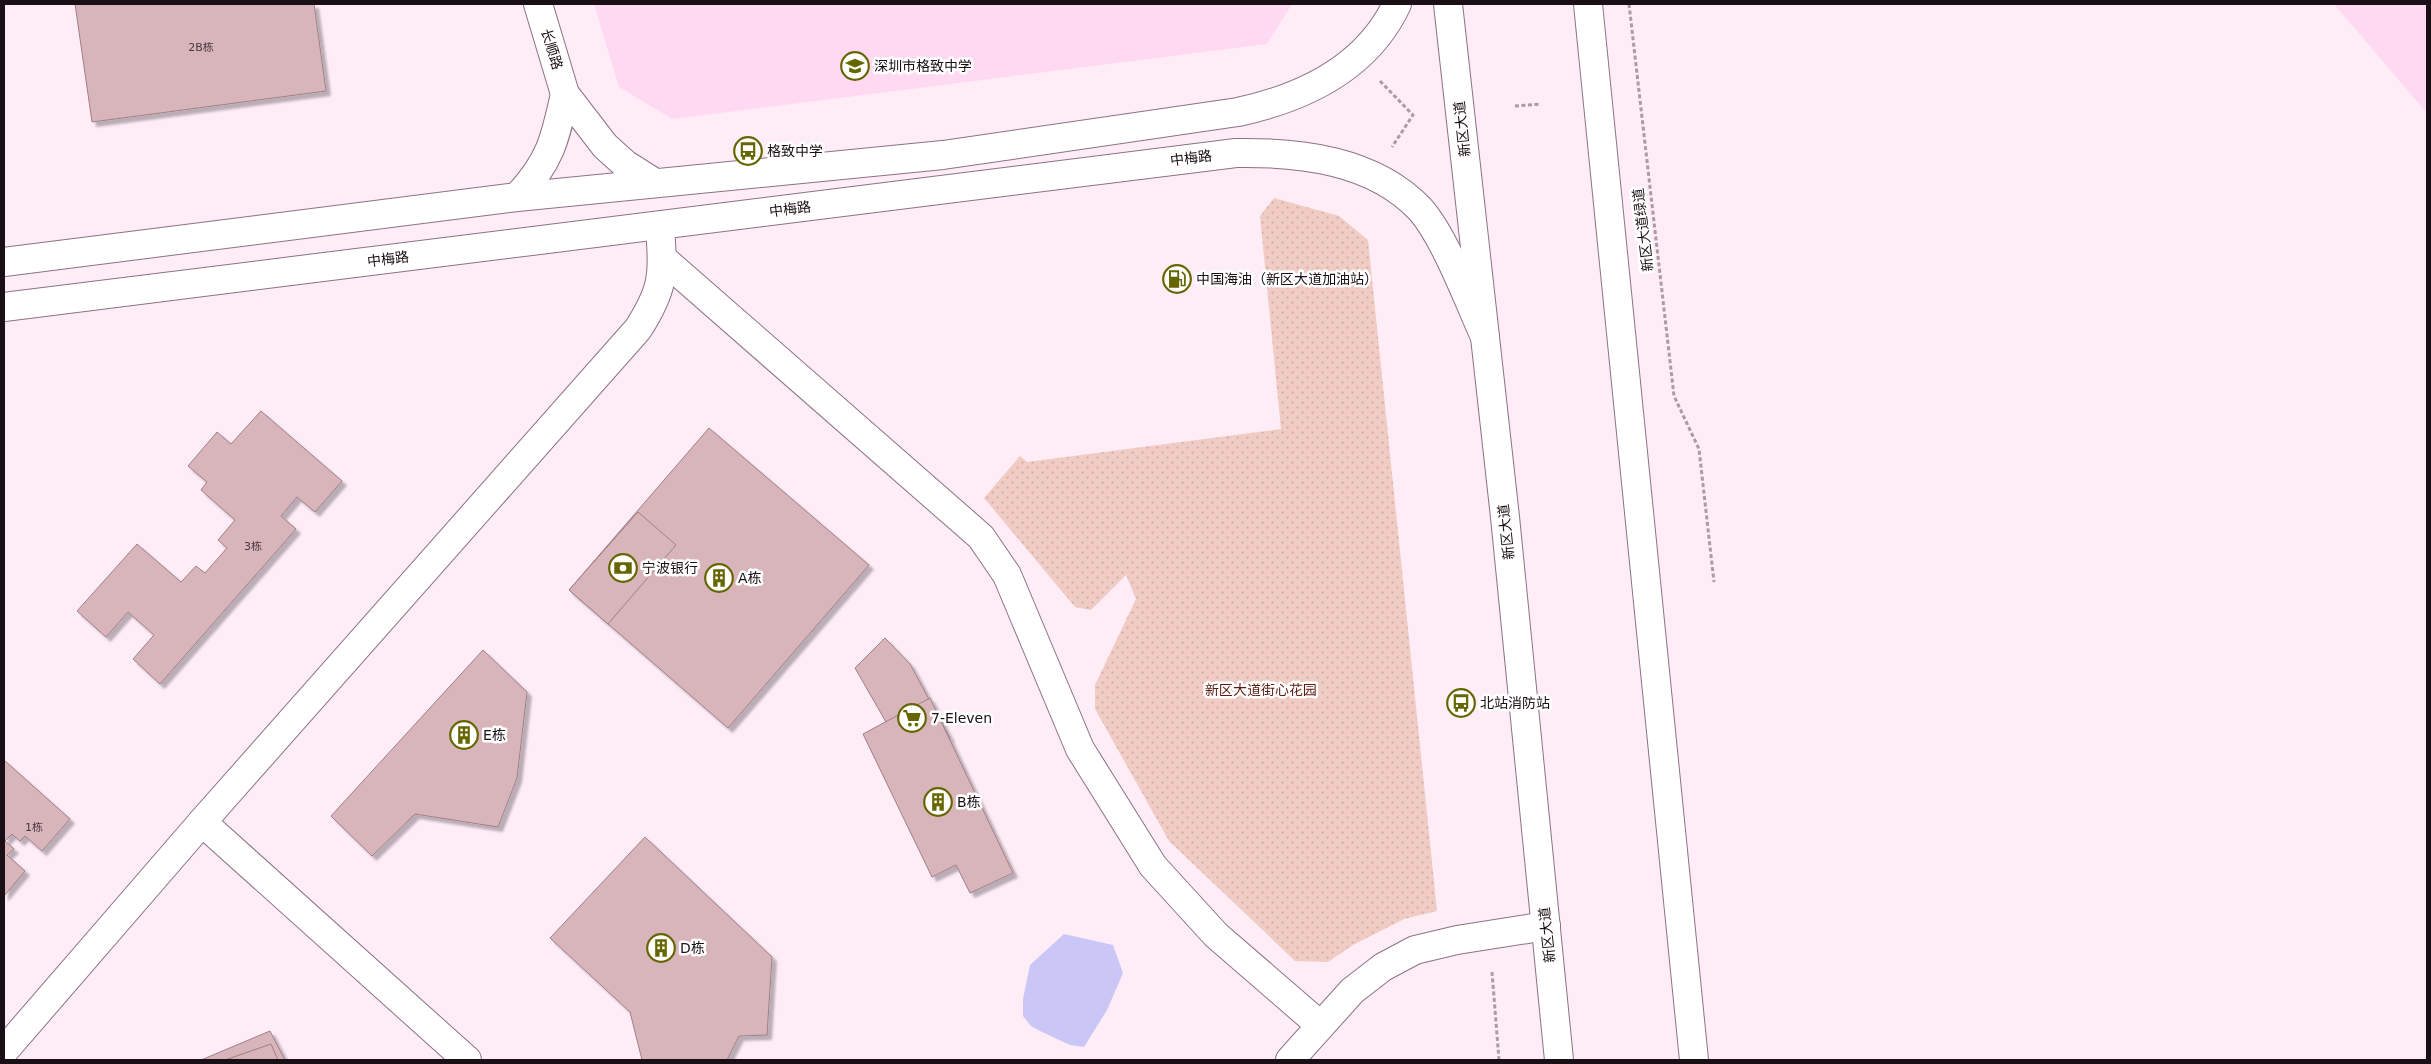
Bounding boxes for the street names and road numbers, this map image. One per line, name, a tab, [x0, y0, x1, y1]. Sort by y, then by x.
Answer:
street label: 长顺路	[538, 27, 566, 71]
street label: 新区大道	[1451, 100, 1473, 158]
street label: 中梅路	[1169, 148, 1213, 168]
street label: 新区大道绿道	[1630, 187, 1656, 273]
street label: 中梅路	[768, 199, 812, 219]
street label: 中梅路	[366, 249, 410, 269]
street label: 新区大道	[1495, 503, 1517, 561]
street label: 新区大道	[1536, 906, 1558, 964]

